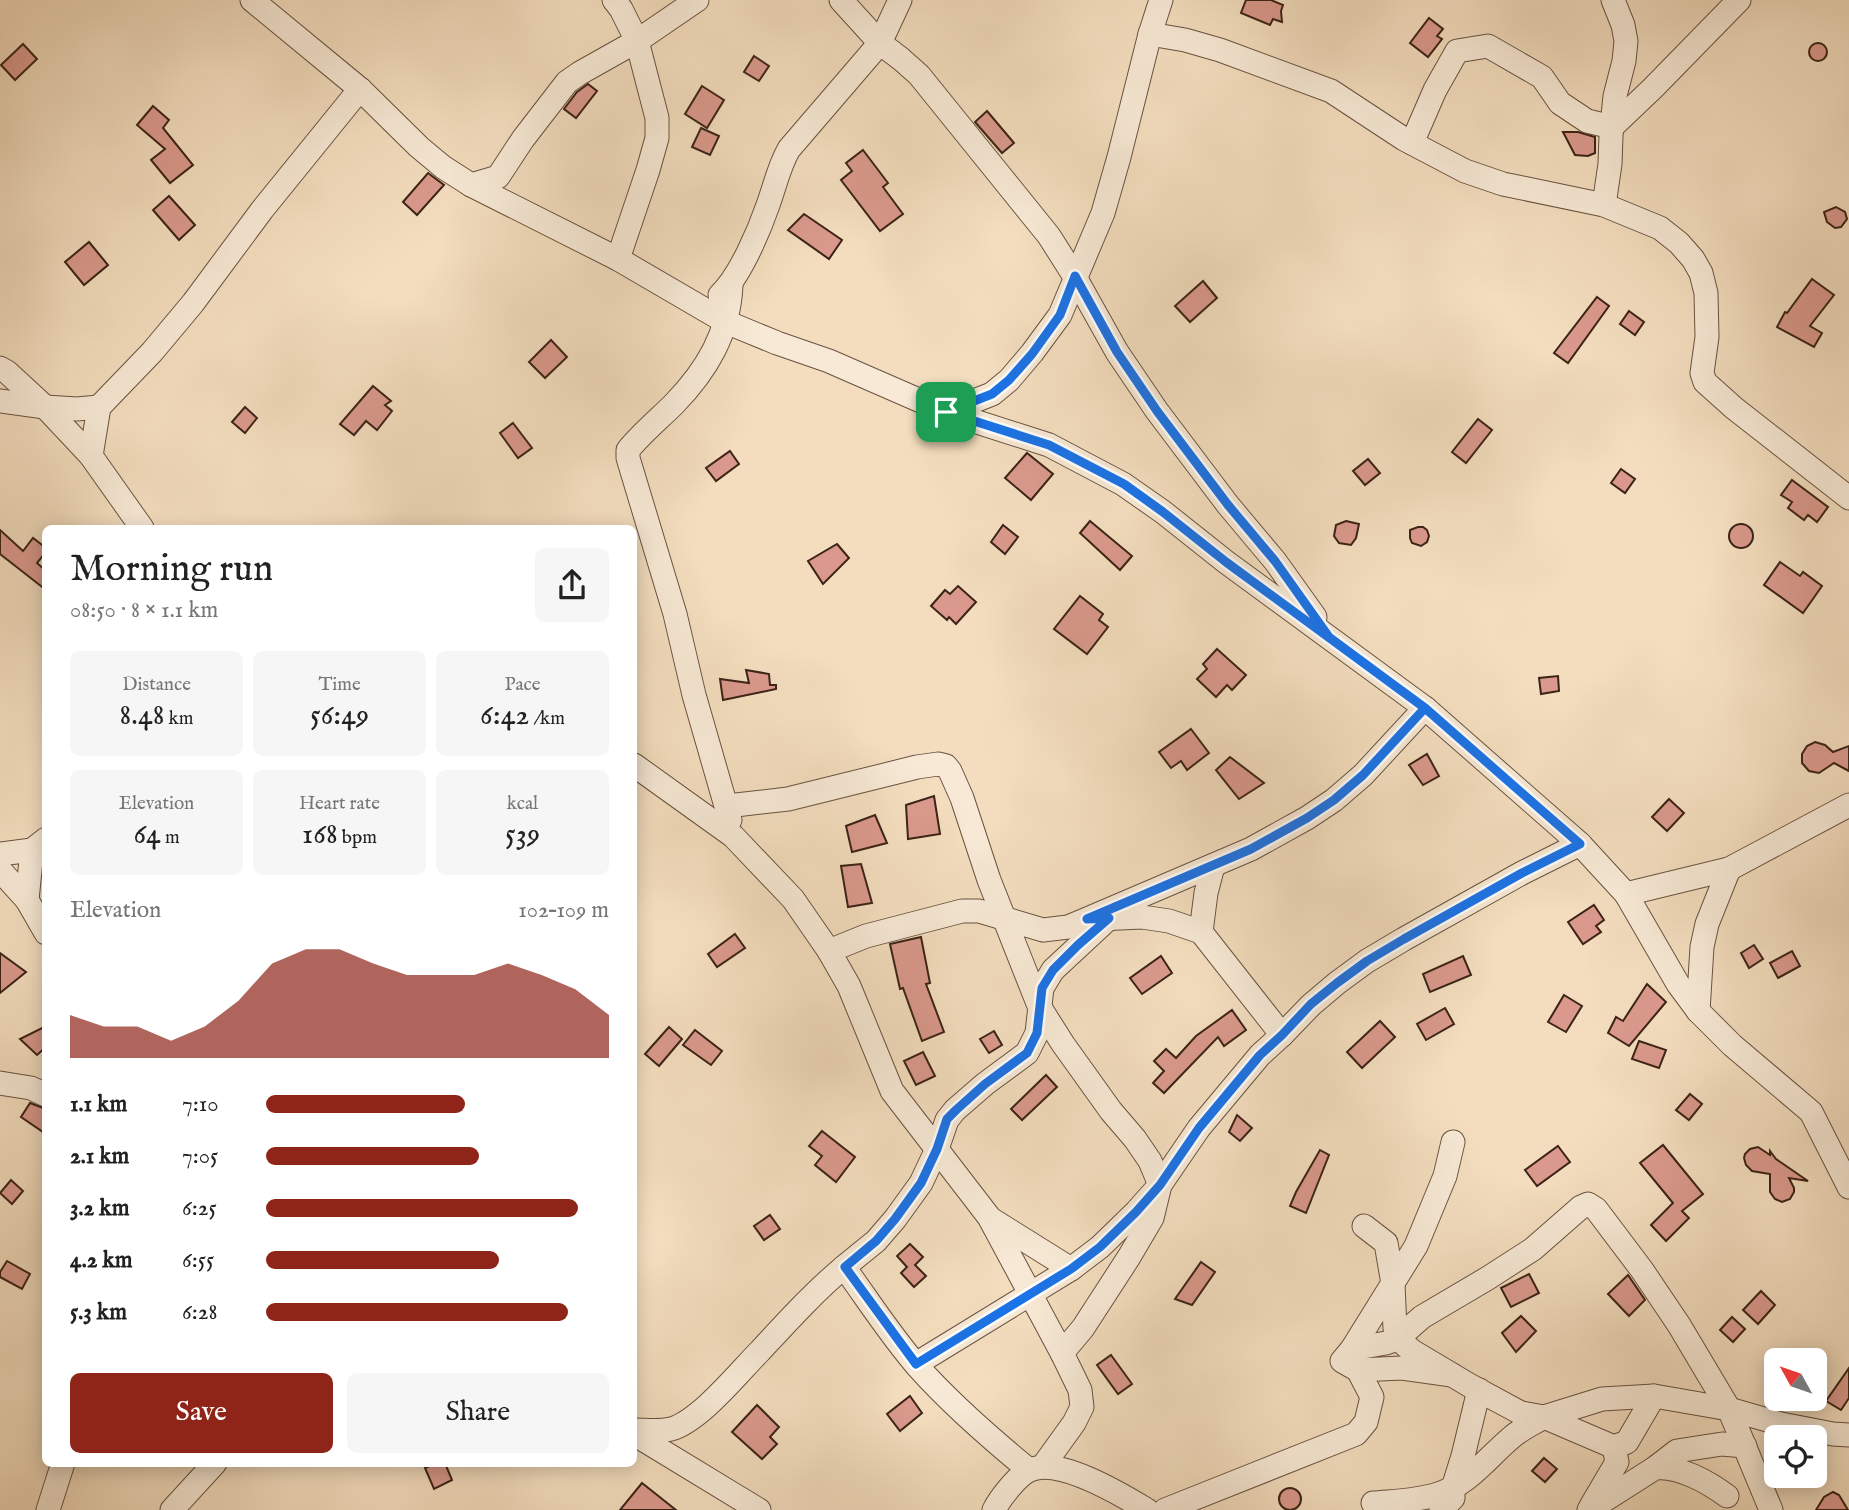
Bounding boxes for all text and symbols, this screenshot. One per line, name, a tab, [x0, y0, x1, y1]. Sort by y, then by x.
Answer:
pin	[916, 382, 976, 442]
icon: arrive	[927, 393, 965, 431]
text: Morning run	[70, 546, 273, 594]
button: share	[535, 548, 609, 622]
text: 08:50 · 8 × 1.1 km	[70, 596, 218, 625]
text: Distance	[122, 673, 191, 697]
text: Time	[318, 673, 361, 697]
text: Pace	[505, 673, 540, 697]
text: 8.48	[120, 697, 164, 735]
text: 56:49	[310, 697, 369, 735]
text: 6:42	[480, 697, 529, 735]
text: km	[164, 707, 193, 731]
text: /km	[529, 707, 565, 731]
text: Elevation	[119, 792, 194, 816]
text: Heart rate	[299, 792, 380, 816]
text: kcal	[507, 792, 538, 816]
text: 64	[133, 816, 161, 854]
text: 168	[302, 816, 338, 854]
text: 539	[505, 816, 540, 854]
text: m	[161, 826, 180, 850]
text: bpm	[338, 826, 377, 850]
text: Elevation	[70, 896, 161, 925]
text: 102–109 m	[518, 896, 609, 925]
text: 1.1 km	[70, 1090, 127, 1119]
text: 7:10	[182, 1090, 219, 1119]
text: 2.1 km	[70, 1142, 129, 1171]
text: 7:05	[182, 1142, 218, 1171]
text: 3.2 km	[70, 1194, 129, 1223]
text: 6:25	[182, 1194, 217, 1223]
text: 4.2 km	[70, 1246, 133, 1275]
text: 6:55	[182, 1246, 214, 1275]
text: 5.3 km	[70, 1298, 127, 1327]
text: 6:28	[182, 1298, 218, 1327]
north arrow	[1764, 1348, 1827, 1410]
map controls	[1764, 1348, 1827, 1488]
button: Save	[70, 1373, 333, 1453]
button: Share	[347, 1373, 609, 1453]
button: locate	[1764, 1425, 1827, 1488]

